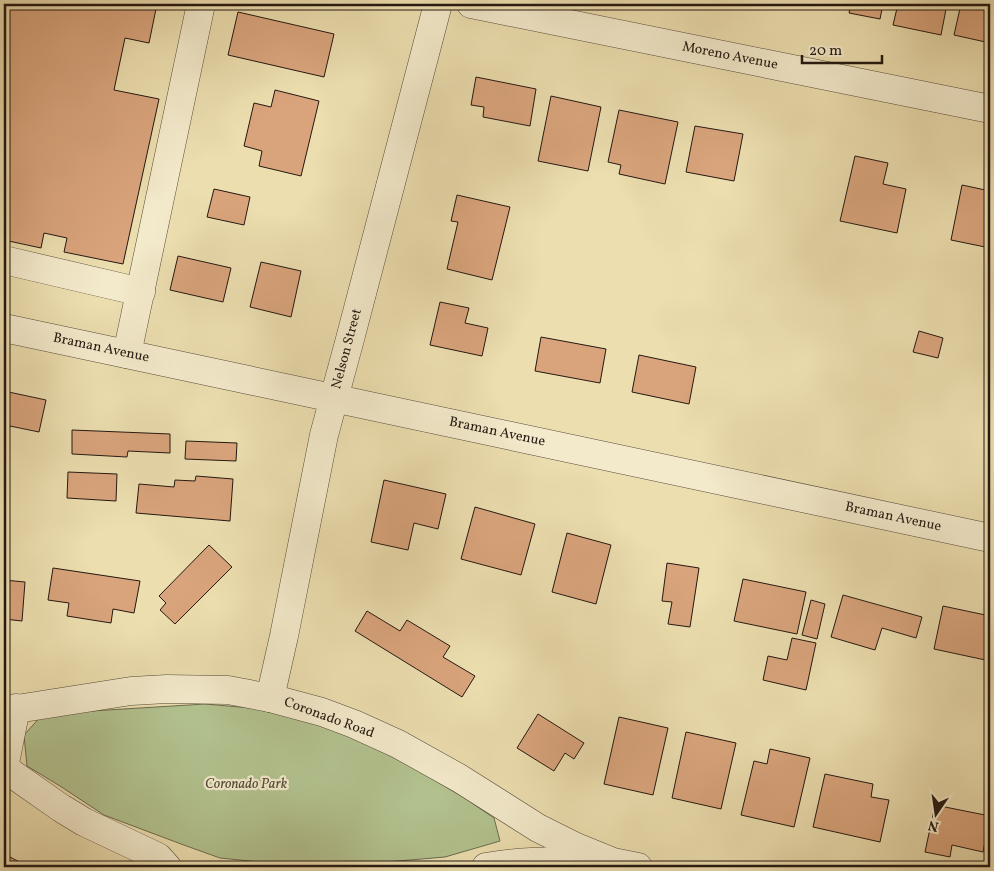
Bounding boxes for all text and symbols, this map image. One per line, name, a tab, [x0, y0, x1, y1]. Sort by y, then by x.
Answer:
scale bar	[802, 32, 882, 64]
street label: Moreno Avenue	[681, 37, 780, 75]
text: 20 m	[809, 41, 842, 62]
street label: Nelson Street	[327, 307, 367, 391]
street label: Braman Avenue	[51, 329, 151, 368]
street label: Braman Avenue	[447, 413, 547, 452]
street label: Braman Avenue	[843, 498, 943, 537]
street label: Coronado Road	[281, 693, 377, 743]
park label: Coronado Park	[205, 775, 288, 794]
north arrow	[912, 788, 962, 838]
text: N	[926, 815, 941, 836]

